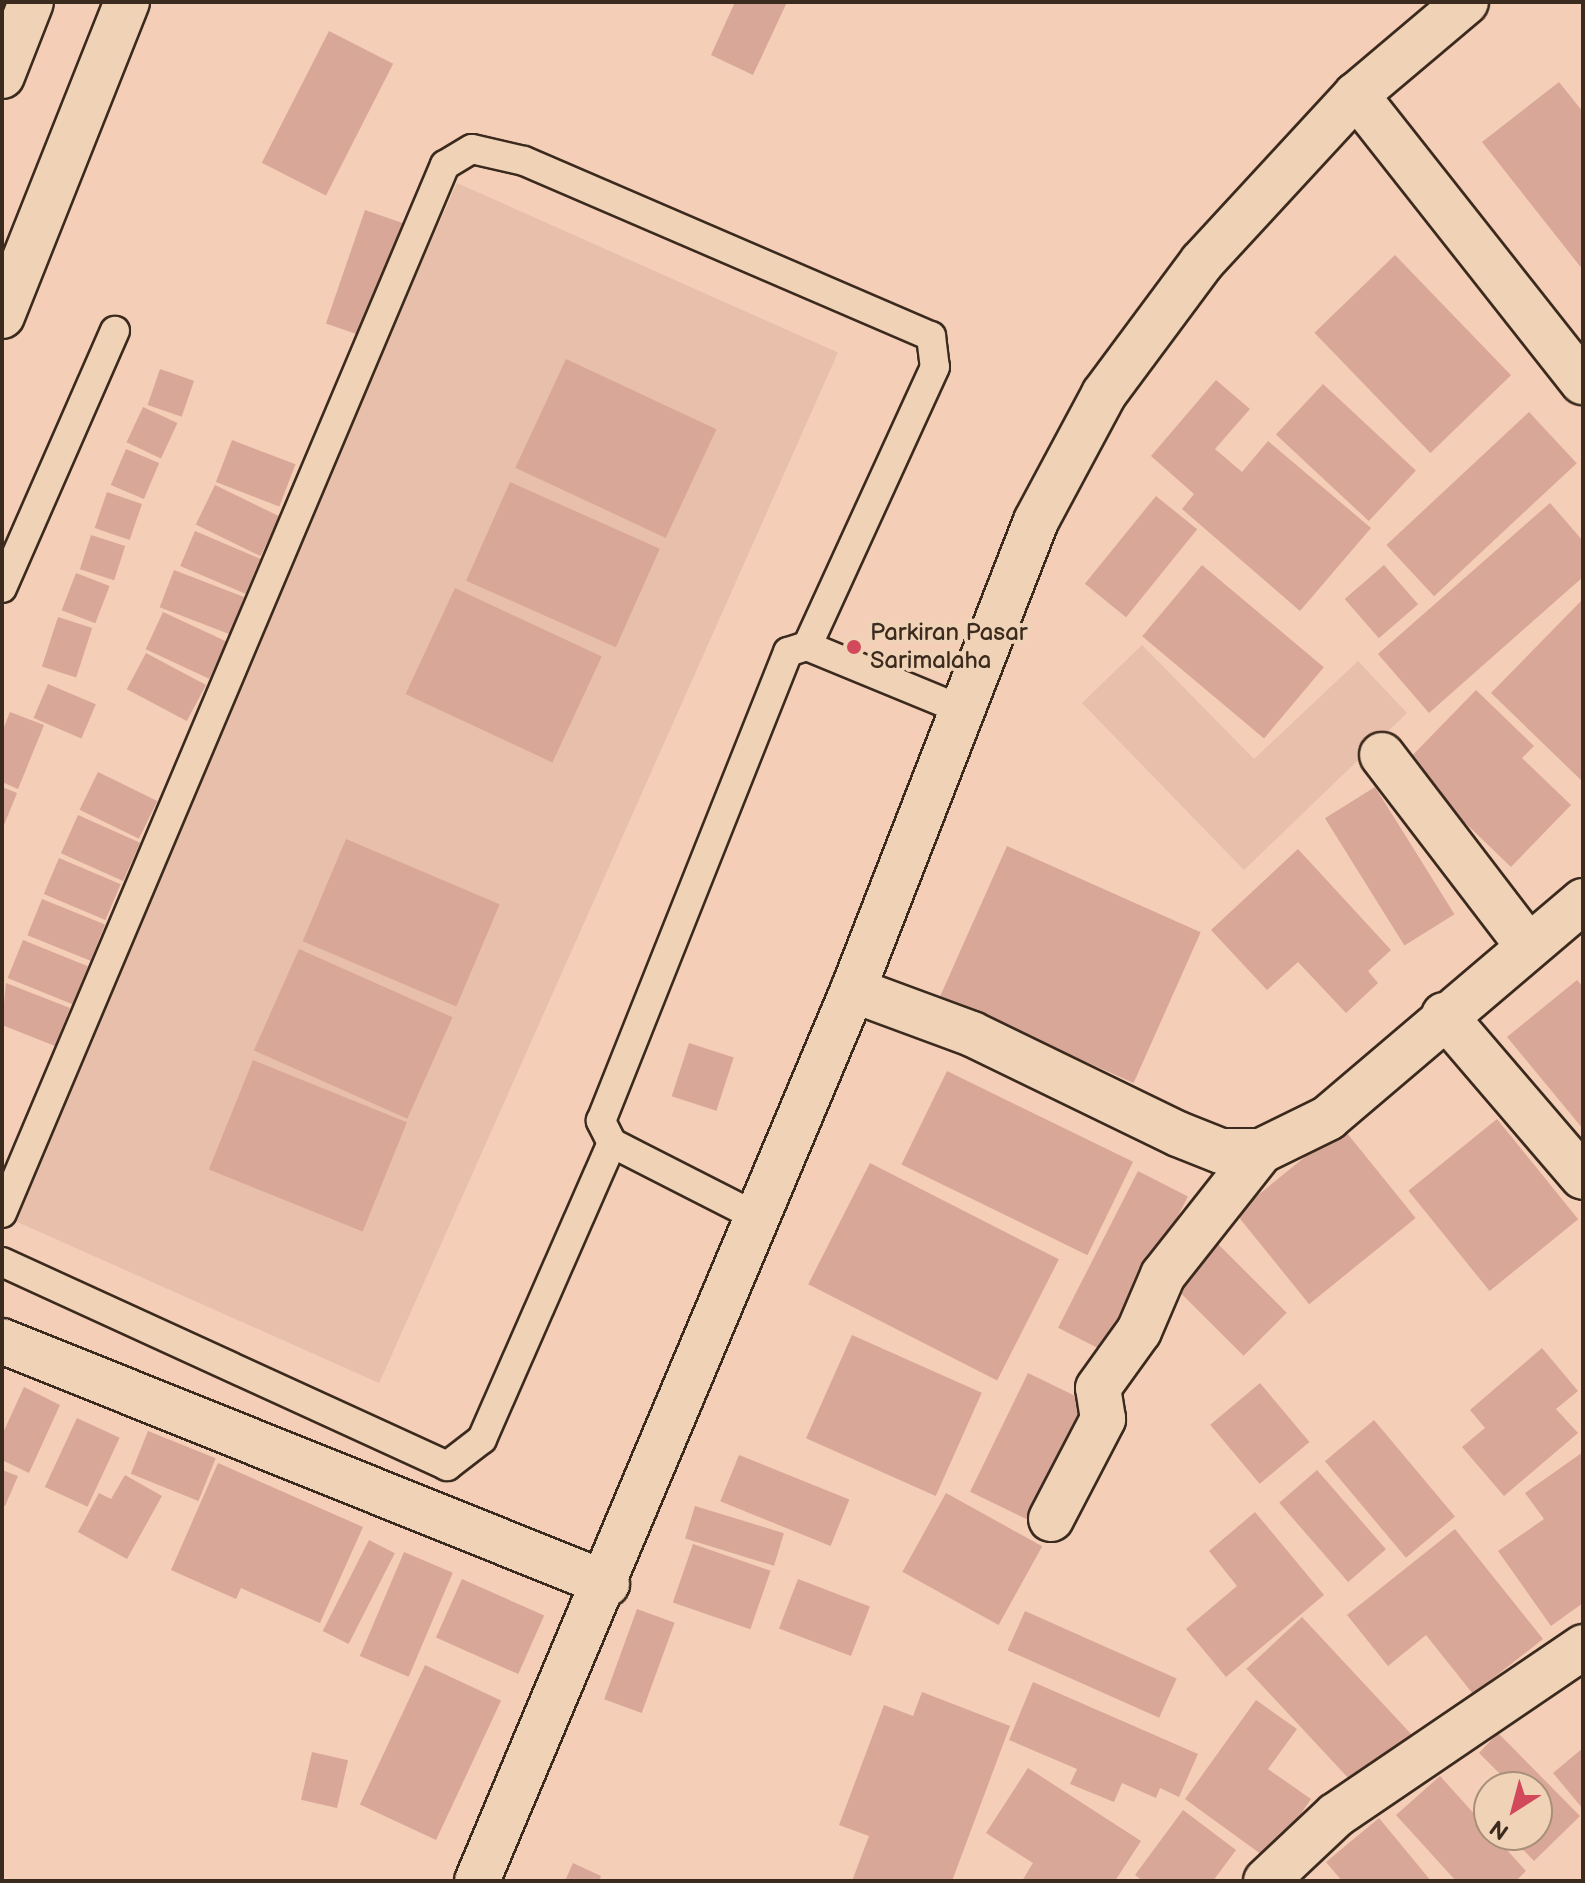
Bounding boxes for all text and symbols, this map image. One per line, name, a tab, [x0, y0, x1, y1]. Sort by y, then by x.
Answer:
place label: Parkiran Pasar Sarimalaha	[870, 619, 1027, 675]
marker: Parkiran Pasar Sarimalaha	[845, 638, 863, 656]
north arrow	[1473, 1771, 1553, 1851]
text: N	[1485, 1813, 1514, 1845]

